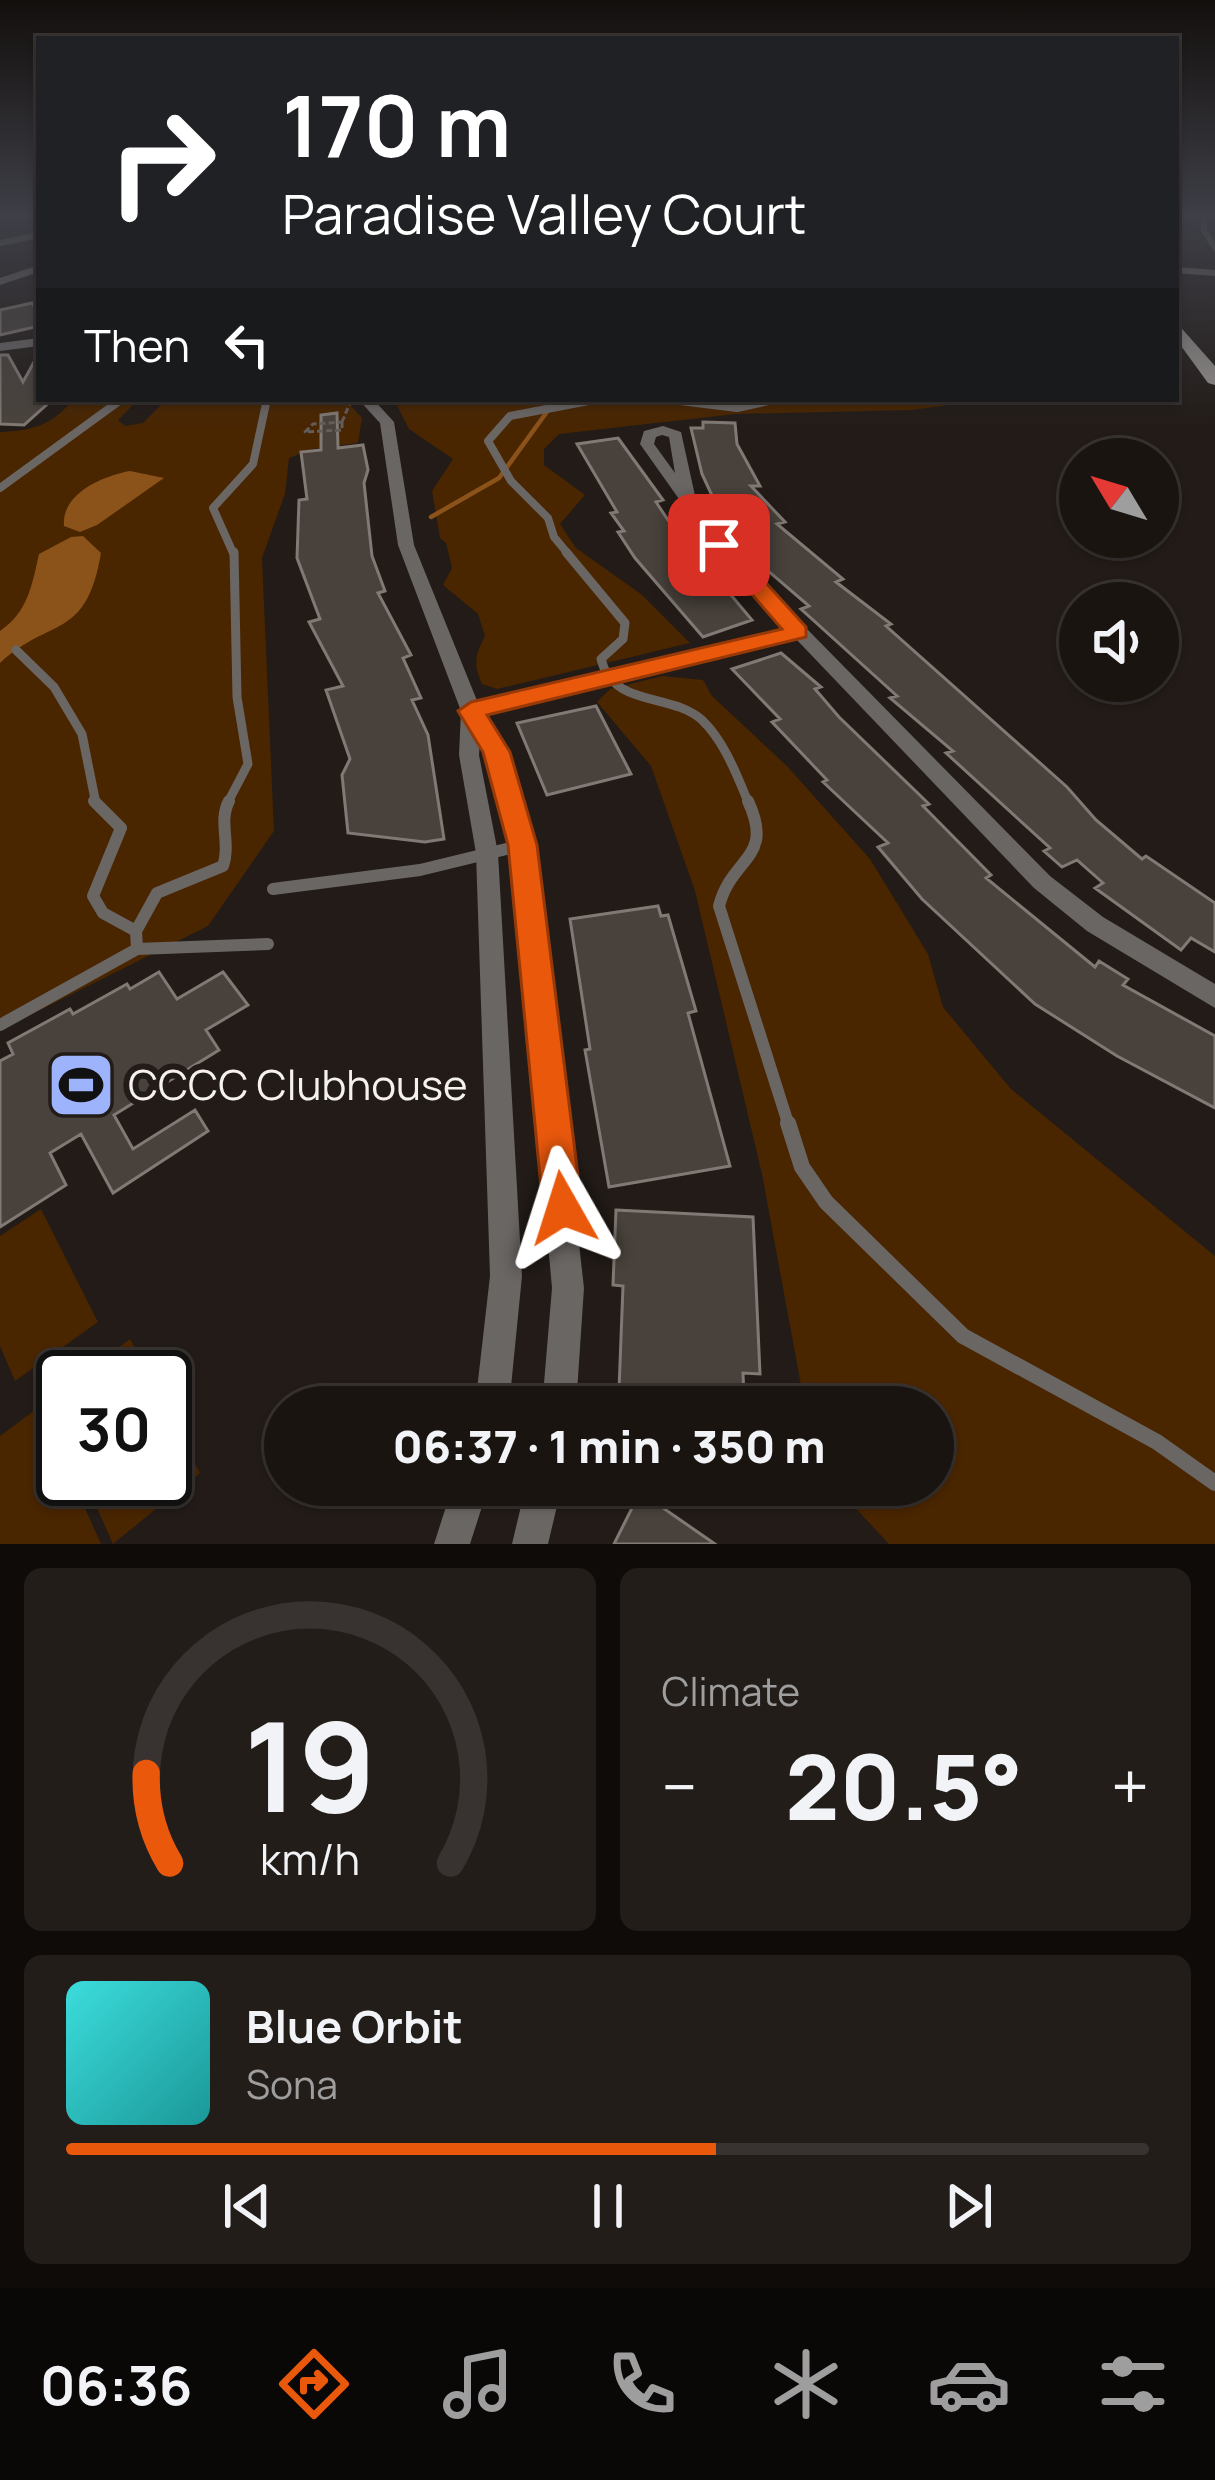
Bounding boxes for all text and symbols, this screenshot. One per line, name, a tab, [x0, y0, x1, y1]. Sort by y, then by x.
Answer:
text: 170 m	[282, 67, 511, 182]
icon: right	[84, 84, 240, 240]
text: Paradise Valley Court	[282, 176, 806, 250]
icon: left	[214, 312, 280, 378]
text: Then	[84, 314, 190, 376]
north arrow	[1059, 438, 1179, 558]
map controls	[1059, 438, 1179, 702]
pin	[668, 494, 770, 596]
icon: arrive	[686, 512, 752, 578]
button: sound	[1059, 582, 1179, 702]
sports icon: CCCC Clubhouse	[46, 1050, 116, 1120]
place label: CCCC Clubhouse	[128, 1055, 468, 1113]
position arrow	[500, 1145, 626, 1271]
speed limit sign: 30	[36, 1350, 192, 1506]
text: 06:37 · 1 min · 350 m	[393, 1415, 825, 1477]
text: Climate	[662, 1664, 800, 1718]
text: 19	[244, 1679, 376, 1849]
text: 20.5°	[785, 1724, 1023, 1847]
text: −	[662, 1741, 697, 1831]
text: +	[1111, 1741, 1149, 1831]
text: km/h	[260, 1828, 360, 1887]
text: Blue Orbit	[246, 1995, 463, 2057]
text: Sona	[246, 2057, 338, 2111]
icon: previous	[214, 2173, 280, 2239]
icon: pause	[575, 2173, 641, 2239]
icon: next	[936, 2173, 1002, 2239]
icon: directions	[272, 2342, 356, 2426]
icon: music	[436, 2342, 520, 2426]
icon: phone	[600, 2342, 684, 2426]
icon: climate	[764, 2342, 848, 2426]
icon: car	[927, 2342, 1011, 2426]
icon: filters	[1091, 2342, 1175, 2426]
text: 06:36	[40, 2347, 192, 2421]

